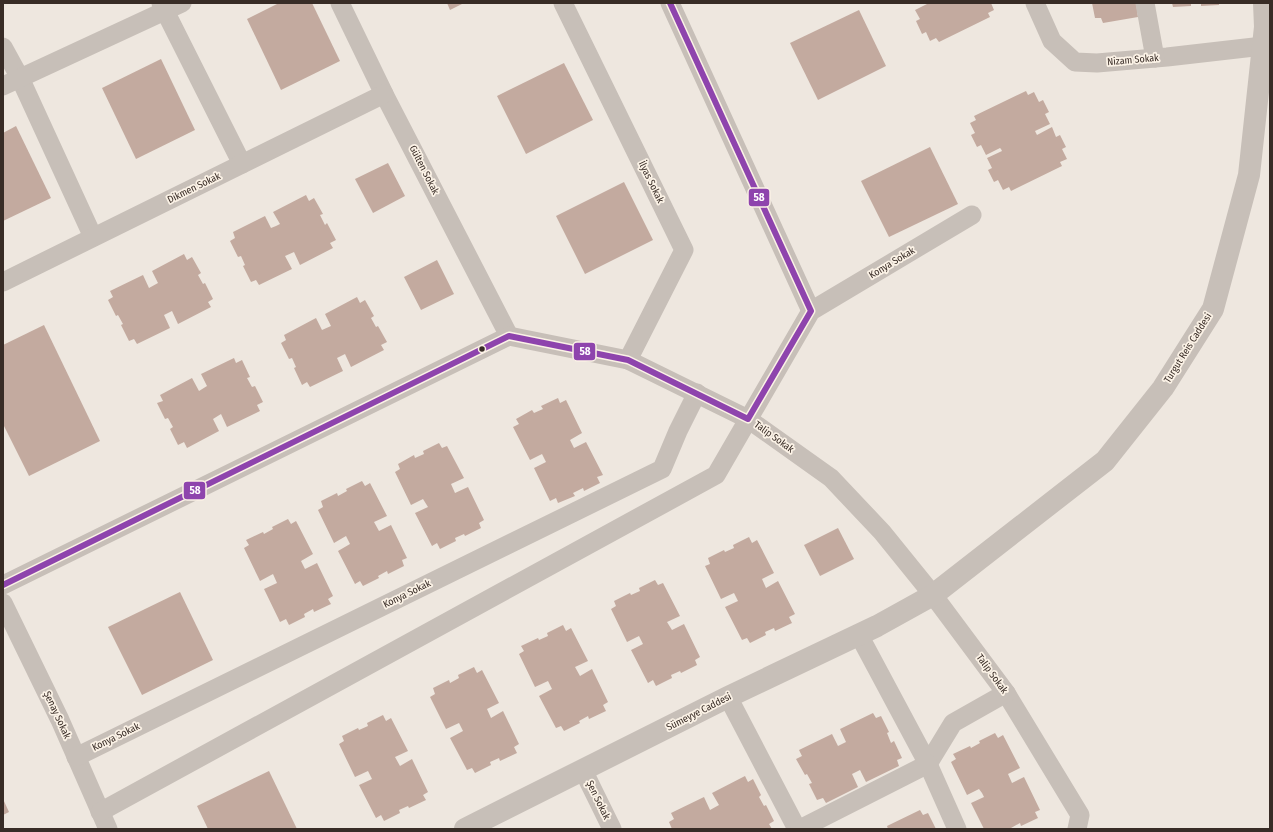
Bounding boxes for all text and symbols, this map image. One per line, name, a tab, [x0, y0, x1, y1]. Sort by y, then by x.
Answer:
street label: Nizam Sokak	[1107, 52, 1160, 68]
street label: Gülten Sokak	[406, 143, 442, 197]
street label: İlyas Sokak	[636, 158, 668, 205]
street label: Dikmen Sokak	[166, 170, 223, 206]
line badge: 58	[748, 188, 770, 207]
text: 58	[753, 191, 765, 204]
street label: Konya Sokak	[867, 244, 917, 281]
street label: Turgut Reis Caddesi	[1162, 311, 1214, 385]
line badge: 58	[573, 342, 596, 361]
unlabelled marker	[477, 344, 487, 354]
text: 58	[579, 345, 591, 358]
street label: Talip Sokak	[752, 419, 796, 456]
line badge: 58	[183, 481, 206, 500]
text: 58	[189, 484, 201, 497]
street label: Konya Sokak	[381, 577, 433, 611]
street label: Talip Sokak	[974, 652, 1011, 696]
street label: Şenay Sokak	[41, 689, 73, 741]
street label: Sümeyye Caddesi	[665, 690, 733, 734]
street label: Konya Sokak	[90, 720, 142, 754]
street label: Şen Sokak	[583, 779, 613, 822]

